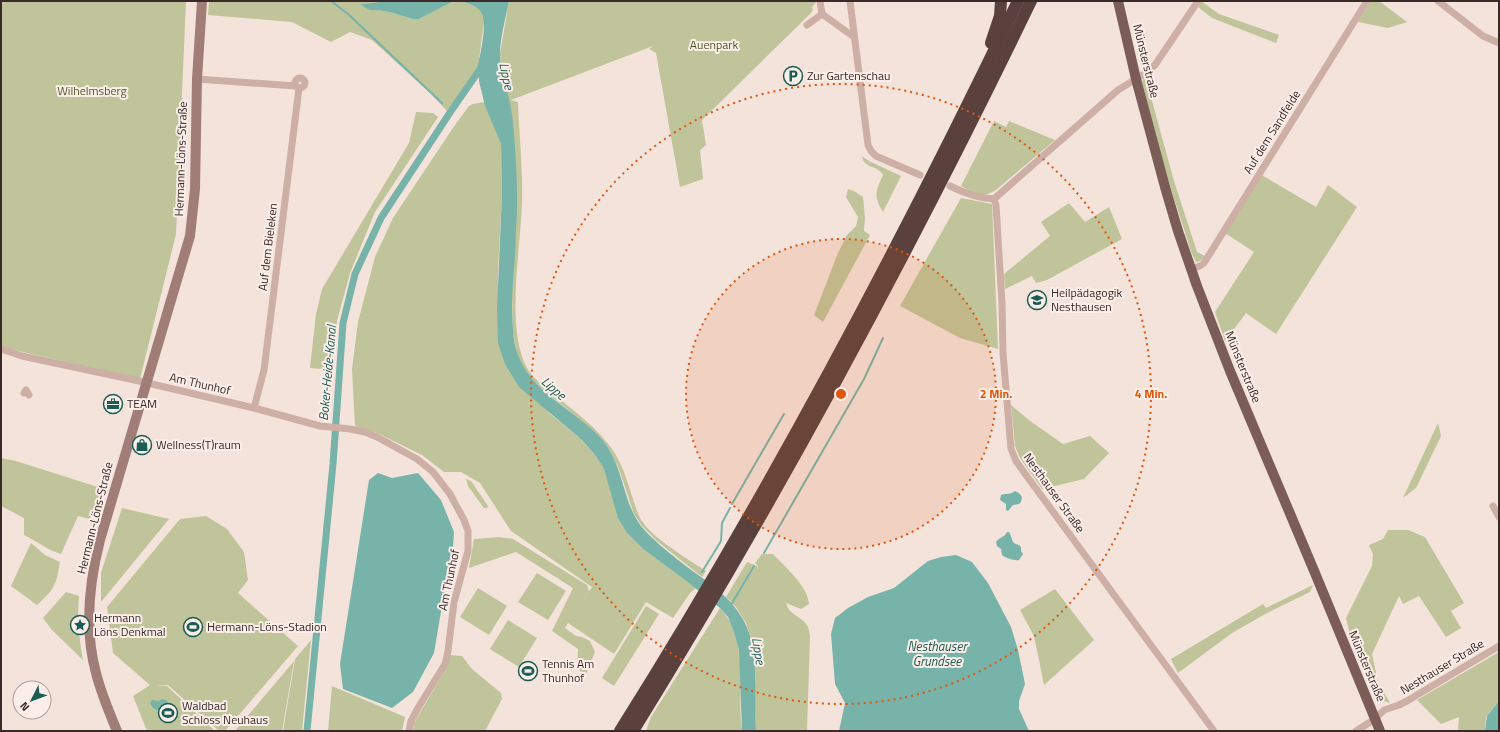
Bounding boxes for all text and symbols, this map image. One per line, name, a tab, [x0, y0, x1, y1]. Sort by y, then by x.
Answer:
street label: Münsterstraße	[1128, 22, 1165, 100]
park label: Auenpark	[690, 35, 738, 54]
water label: Lippe	[494, 61, 520, 92]
parking icon: Zur Gartenschau	[782, 65, 804, 87]
place label: Zur Gartenschau	[807, 66, 890, 85]
park label: Wilhelmsberg	[57, 81, 127, 100]
street label: Auf dem Sandfelde	[1238, 86, 1305, 177]
street label: Hermann-Löns-Straße	[169, 101, 192, 217]
street label: Auf dem Bieleken	[253, 202, 282, 292]
place label: Heilpädagogik Nesthausen	[1051, 283, 1122, 316]
school or university icon: Heilpädagogik Nesthausen	[1026, 289, 1048, 311]
water label: Boker-Heide-Kanal	[313, 322, 341, 422]
street label: Münsterstraße	[1220, 328, 1266, 406]
street label: Am Thunhof	[168, 367, 233, 400]
water label: Lippe	[537, 371, 572, 405]
text: 2 Min.	[980, 384, 1012, 403]
text: 4 Min.	[1135, 384, 1167, 403]
centre of rings	[834, 387, 848, 401]
office icon: TEAM	[102, 393, 124, 415]
place label: TEAM	[127, 394, 157, 413]
shop icon: Wellness(T)raum	[131, 434, 153, 456]
place label: Wellness(T)raum	[156, 435, 241, 454]
street label: Nesthauser Straße	[1019, 449, 1090, 537]
street label: Hermann-Löns-Straße	[71, 460, 118, 576]
street label: Am Thunhof	[433, 548, 464, 612]
place label: Hermann Löns Denkmal	[94, 608, 166, 641]
place icon: Hermann Löns Denkmal	[69, 614, 91, 636]
sports icon: Hermann-Löns-Stadion	[182, 616, 204, 638]
place label: Hermann-Löns-Stadion	[207, 617, 327, 636]
street label: Münsterstraße	[1344, 627, 1391, 704]
street label: Nesthauser Straße	[1396, 634, 1487, 699]
water label: Lippe	[747, 636, 771, 667]
water label: Nesthauser Grundsee	[907, 636, 968, 671]
place label: Tennis Am Thunhof	[542, 654, 594, 687]
sports icon: Tennis Am Thunhof	[517, 660, 539, 682]
north arrow	[12, 680, 52, 720]
place label: Waldbad Schloss Neuhaus	[182, 696, 268, 729]
text: N	[16, 699, 33, 715]
sports icon: Waldbad Schloss Neuhaus	[157, 702, 179, 724]

